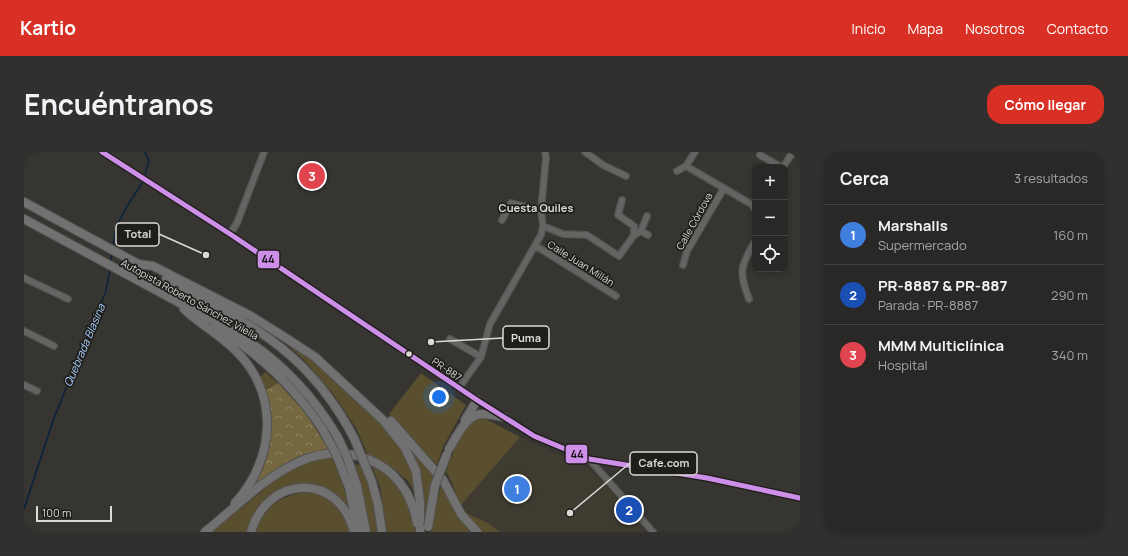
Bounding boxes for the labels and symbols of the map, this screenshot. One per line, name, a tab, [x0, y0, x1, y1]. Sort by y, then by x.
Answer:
pin: 3	[299, 161, 325, 191]
street label: Calle Córdova	[672, 190, 716, 252]
district label: Cuesta Quiles	[499, 200, 573, 215]
callout: Total	[116, 223, 159, 246]
text: Total	[125, 226, 151, 241]
street label: Calle Juan Millán	[545, 237, 617, 289]
line badge: 44	[257, 250, 280, 269]
text: 44	[261, 251, 275, 266]
street label: Autopista Roberto Sánchez Vilella	[119, 255, 261, 343]
water label: Quebrada Blasina	[60, 301, 109, 389]
callout: Puma	[503, 326, 549, 349]
text: Puma	[511, 330, 541, 345]
unlabelled marker	[404, 349, 414, 359]
street label: PR-887	[429, 354, 465, 384]
your location	[429, 387, 449, 407]
line badge: 44	[565, 444, 588, 464]
text: 44	[570, 446, 584, 461]
callout: Cafe.com	[630, 452, 697, 475]
text: Cafe.com	[639, 455, 690, 470]
pin: 1	[504, 474, 530, 504]
pin: 2	[616, 495, 642, 525]
scale bar	[36, 504, 112, 523]

